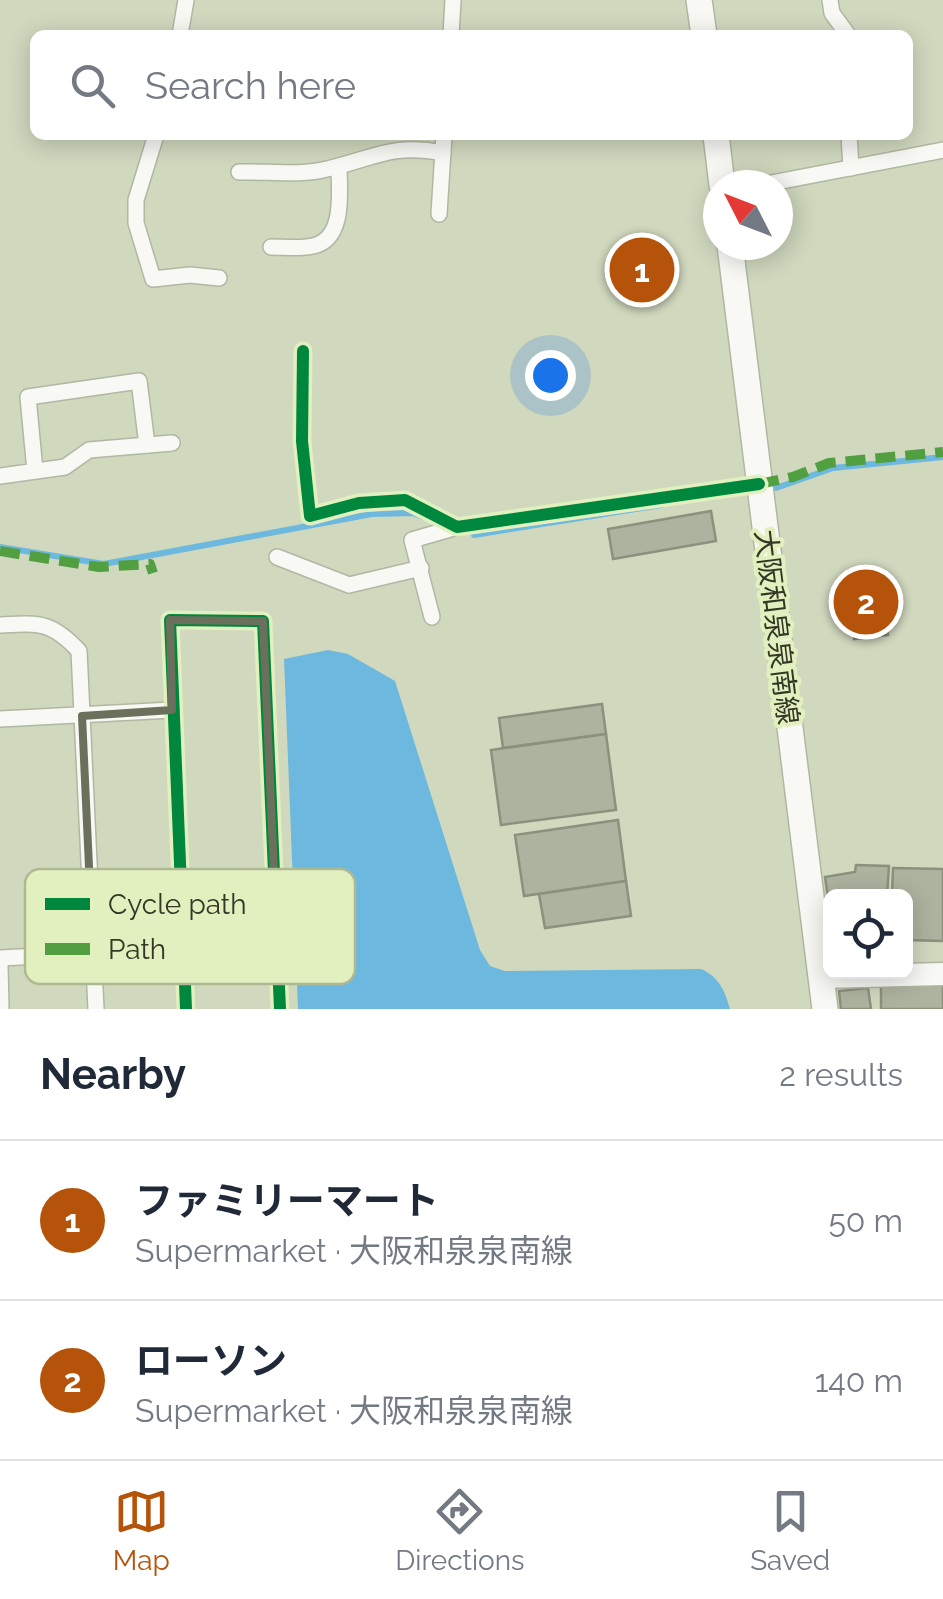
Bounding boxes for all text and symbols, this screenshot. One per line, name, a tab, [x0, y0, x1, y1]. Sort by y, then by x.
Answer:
search box	[30, 30, 913, 140]
icon: search	[65, 58, 120, 113]
text: Search here	[145, 63, 356, 108]
north arrow	[703, 170, 793, 260]
pin: 1	[610, 232, 674, 308]
your location	[525, 350, 576, 401]
street label: 大阪和泉泉南線	[748, 528, 805, 726]
pin: 2	[834, 564, 898, 640]
legend	[25, 869, 355, 984]
text: Cycle path	[108, 888, 247, 921]
map controls	[823, 889, 913, 979]
button: locate	[823, 889, 913, 979]
text: Path	[108, 933, 166, 966]
text: Nearby	[40, 1050, 186, 1099]
text: 2 results	[779, 1056, 903, 1093]
text: ファミリーマート	[135, 1178, 439, 1223]
text: 1	[65, 1202, 80, 1239]
text: 50 m	[828, 1202, 903, 1239]
text: Supermarket · 大阪和泉泉南線	[135, 1232, 573, 1269]
text: ローソン	[135, 1338, 287, 1383]
text: 2	[63, 1362, 82, 1399]
text: 140 m	[815, 1362, 903, 1399]
text: Supermarket · 大阪和泉泉南線	[135, 1392, 573, 1429]
tab: Map	[113, 1484, 170, 1577]
tab: Directions	[395, 1484, 525, 1577]
tab: Saved	[750, 1484, 830, 1577]

